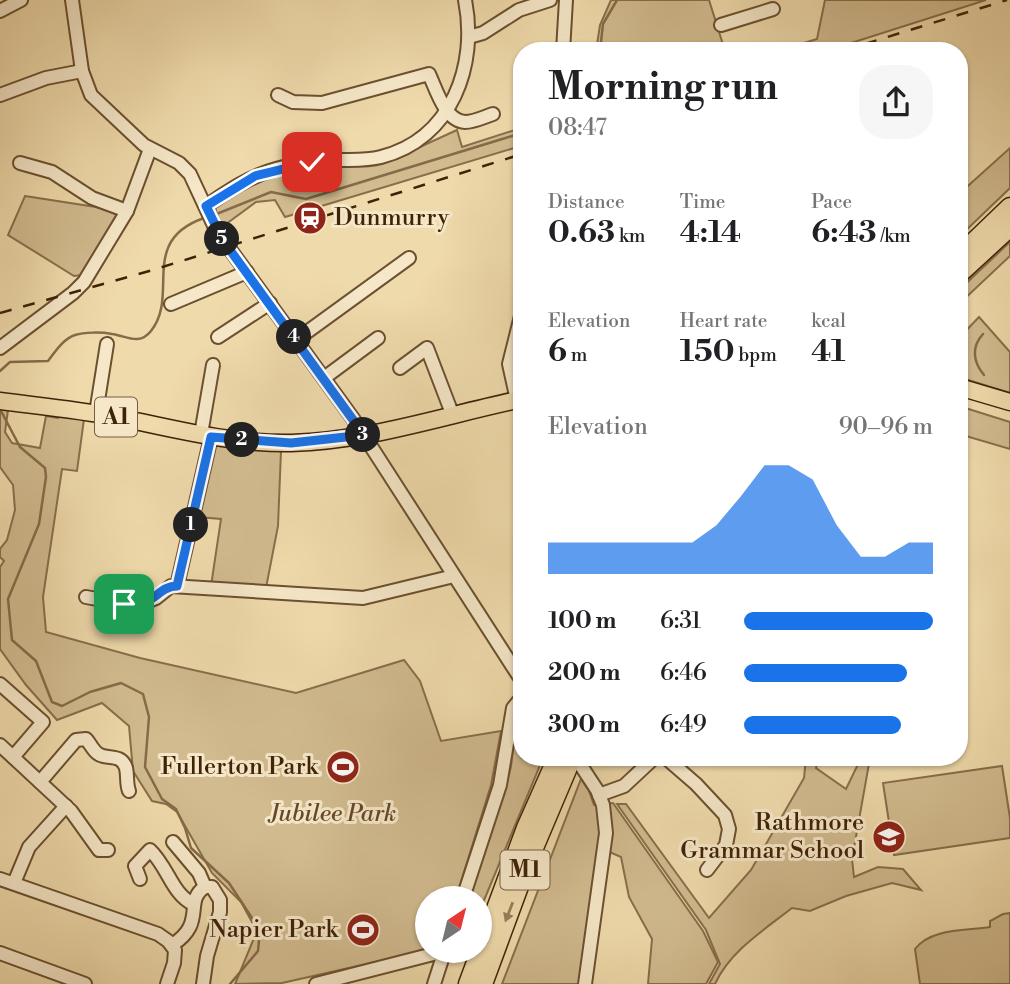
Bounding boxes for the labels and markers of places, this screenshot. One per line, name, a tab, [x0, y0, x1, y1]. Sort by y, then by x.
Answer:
pin	[282, 132, 342, 192]
station icon: Dunmurry	[291, 199, 329, 237]
place label: Dunmurry	[334, 203, 449, 233]
pin: 5	[204, 222, 240, 256]
pin: 4	[276, 320, 312, 354]
pin: 3	[346, 418, 380, 452]
pin: 2	[224, 422, 260, 458]
pin: 1	[174, 508, 208, 542]
pin	[94, 574, 154, 634]
sports icon: Fullerton Park	[324, 748, 362, 786]
place label: Fullerton Park	[160, 752, 319, 782]
place label: Rathmore Grammar School	[680, 808, 864, 866]
school or university icon: Rathmore Grammar School	[870, 818, 908, 856]
sports icon: Napier Park	[344, 911, 382, 949]
place label: Napier Park	[209, 915, 339, 945]

